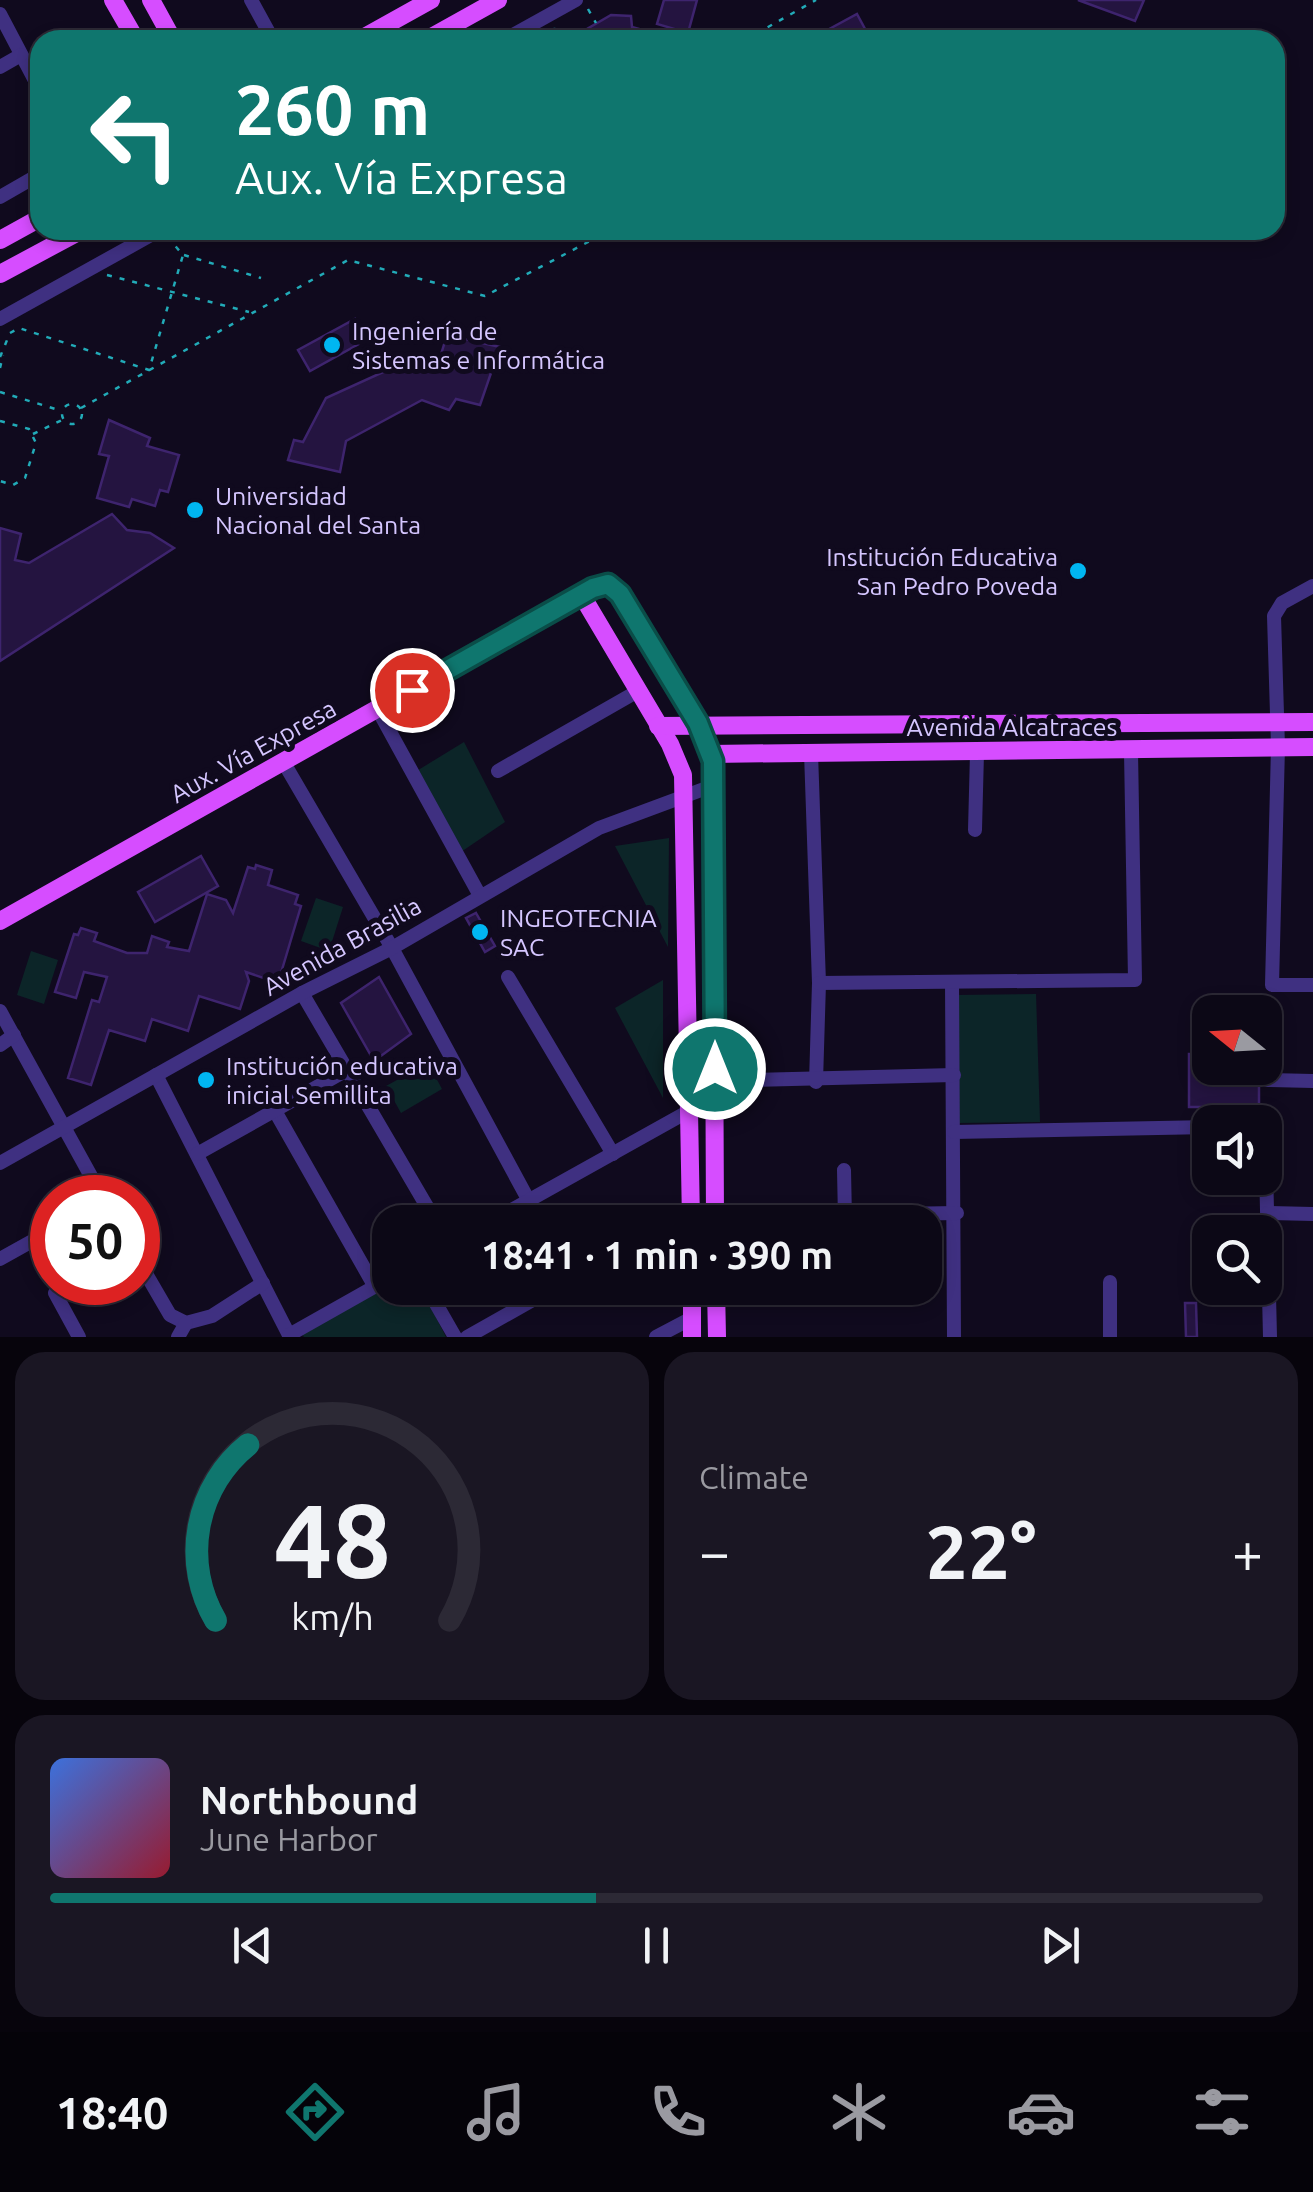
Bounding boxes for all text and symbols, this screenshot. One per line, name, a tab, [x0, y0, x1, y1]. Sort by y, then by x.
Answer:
icon: left	[70, 70, 200, 200]
text: 260 m	[235, 70, 430, 148]
text: Aux. Vía Expresa	[235, 152, 568, 203]
place label: Ingeniería de Sistemas e Informática	[352, 317, 605, 374]
marker: Ingeniería de Sistemas e Informática	[321, 334, 343, 356]
place label: Universidad Nacional del Santa	[215, 482, 421, 539]
marker: Universidad Nacional del Santa	[184, 499, 206, 521]
place label: Institución Educativa San Pedro Poveda	[826, 543, 1058, 600]
marker: Institución Educativa San Pedro Poveda	[1067, 560, 1089, 582]
pin	[370, 648, 455, 733]
icon: arrive	[385, 663, 440, 718]
street label: Aux. Vía Expresa	[165, 694, 341, 808]
street label: Avenida Alcatraces	[907, 713, 1117, 741]
street label: Avenida Brasilia	[258, 891, 426, 1001]
place label: INGEOTECNIA SAC	[500, 904, 657, 961]
marker: INGEOTECNIA SAC	[469, 921, 491, 943]
north arrow	[1192, 995, 1282, 1085]
map controls	[1192, 995, 1282, 1305]
position arrow	[663, 1017, 767, 1121]
place label: Institución educativa inicial Semillita	[226, 1052, 458, 1109]
marker: Institución educativa inicial Semillita	[195, 1069, 217, 1091]
button: sound	[1192, 1105, 1282, 1195]
speed limit sign: 50	[30, 1175, 160, 1305]
button: search	[1192, 1215, 1282, 1305]
text: 18:41 · 1 min · 390 m	[481, 1234, 833, 1276]
text: Climate	[699, 1459, 809, 1495]
text: 48	[273, 1481, 391, 1598]
text: 22°	[925, 1509, 1037, 1593]
text: −	[699, 1521, 730, 1582]
text: +	[1232, 1521, 1263, 1582]
text: km/h	[291, 1597, 373, 1637]
text: Northbound	[200, 1779, 418, 1821]
text: June Harbor	[200, 1821, 378, 1857]
icon: previous	[225, 1918, 280, 1973]
icon: pause	[629, 1918, 684, 1973]
icon: next	[1033, 1918, 1088, 1973]
icon: directions	[280, 2077, 350, 2147]
icon: music	[461, 2077, 531, 2147]
icon: phone	[643, 2077, 713, 2147]
icon: climate	[824, 2077, 894, 2147]
icon: car	[1006, 2077, 1076, 2147]
icon: filters	[1187, 2077, 1257, 2147]
text: 18:40	[56, 2087, 168, 2138]

